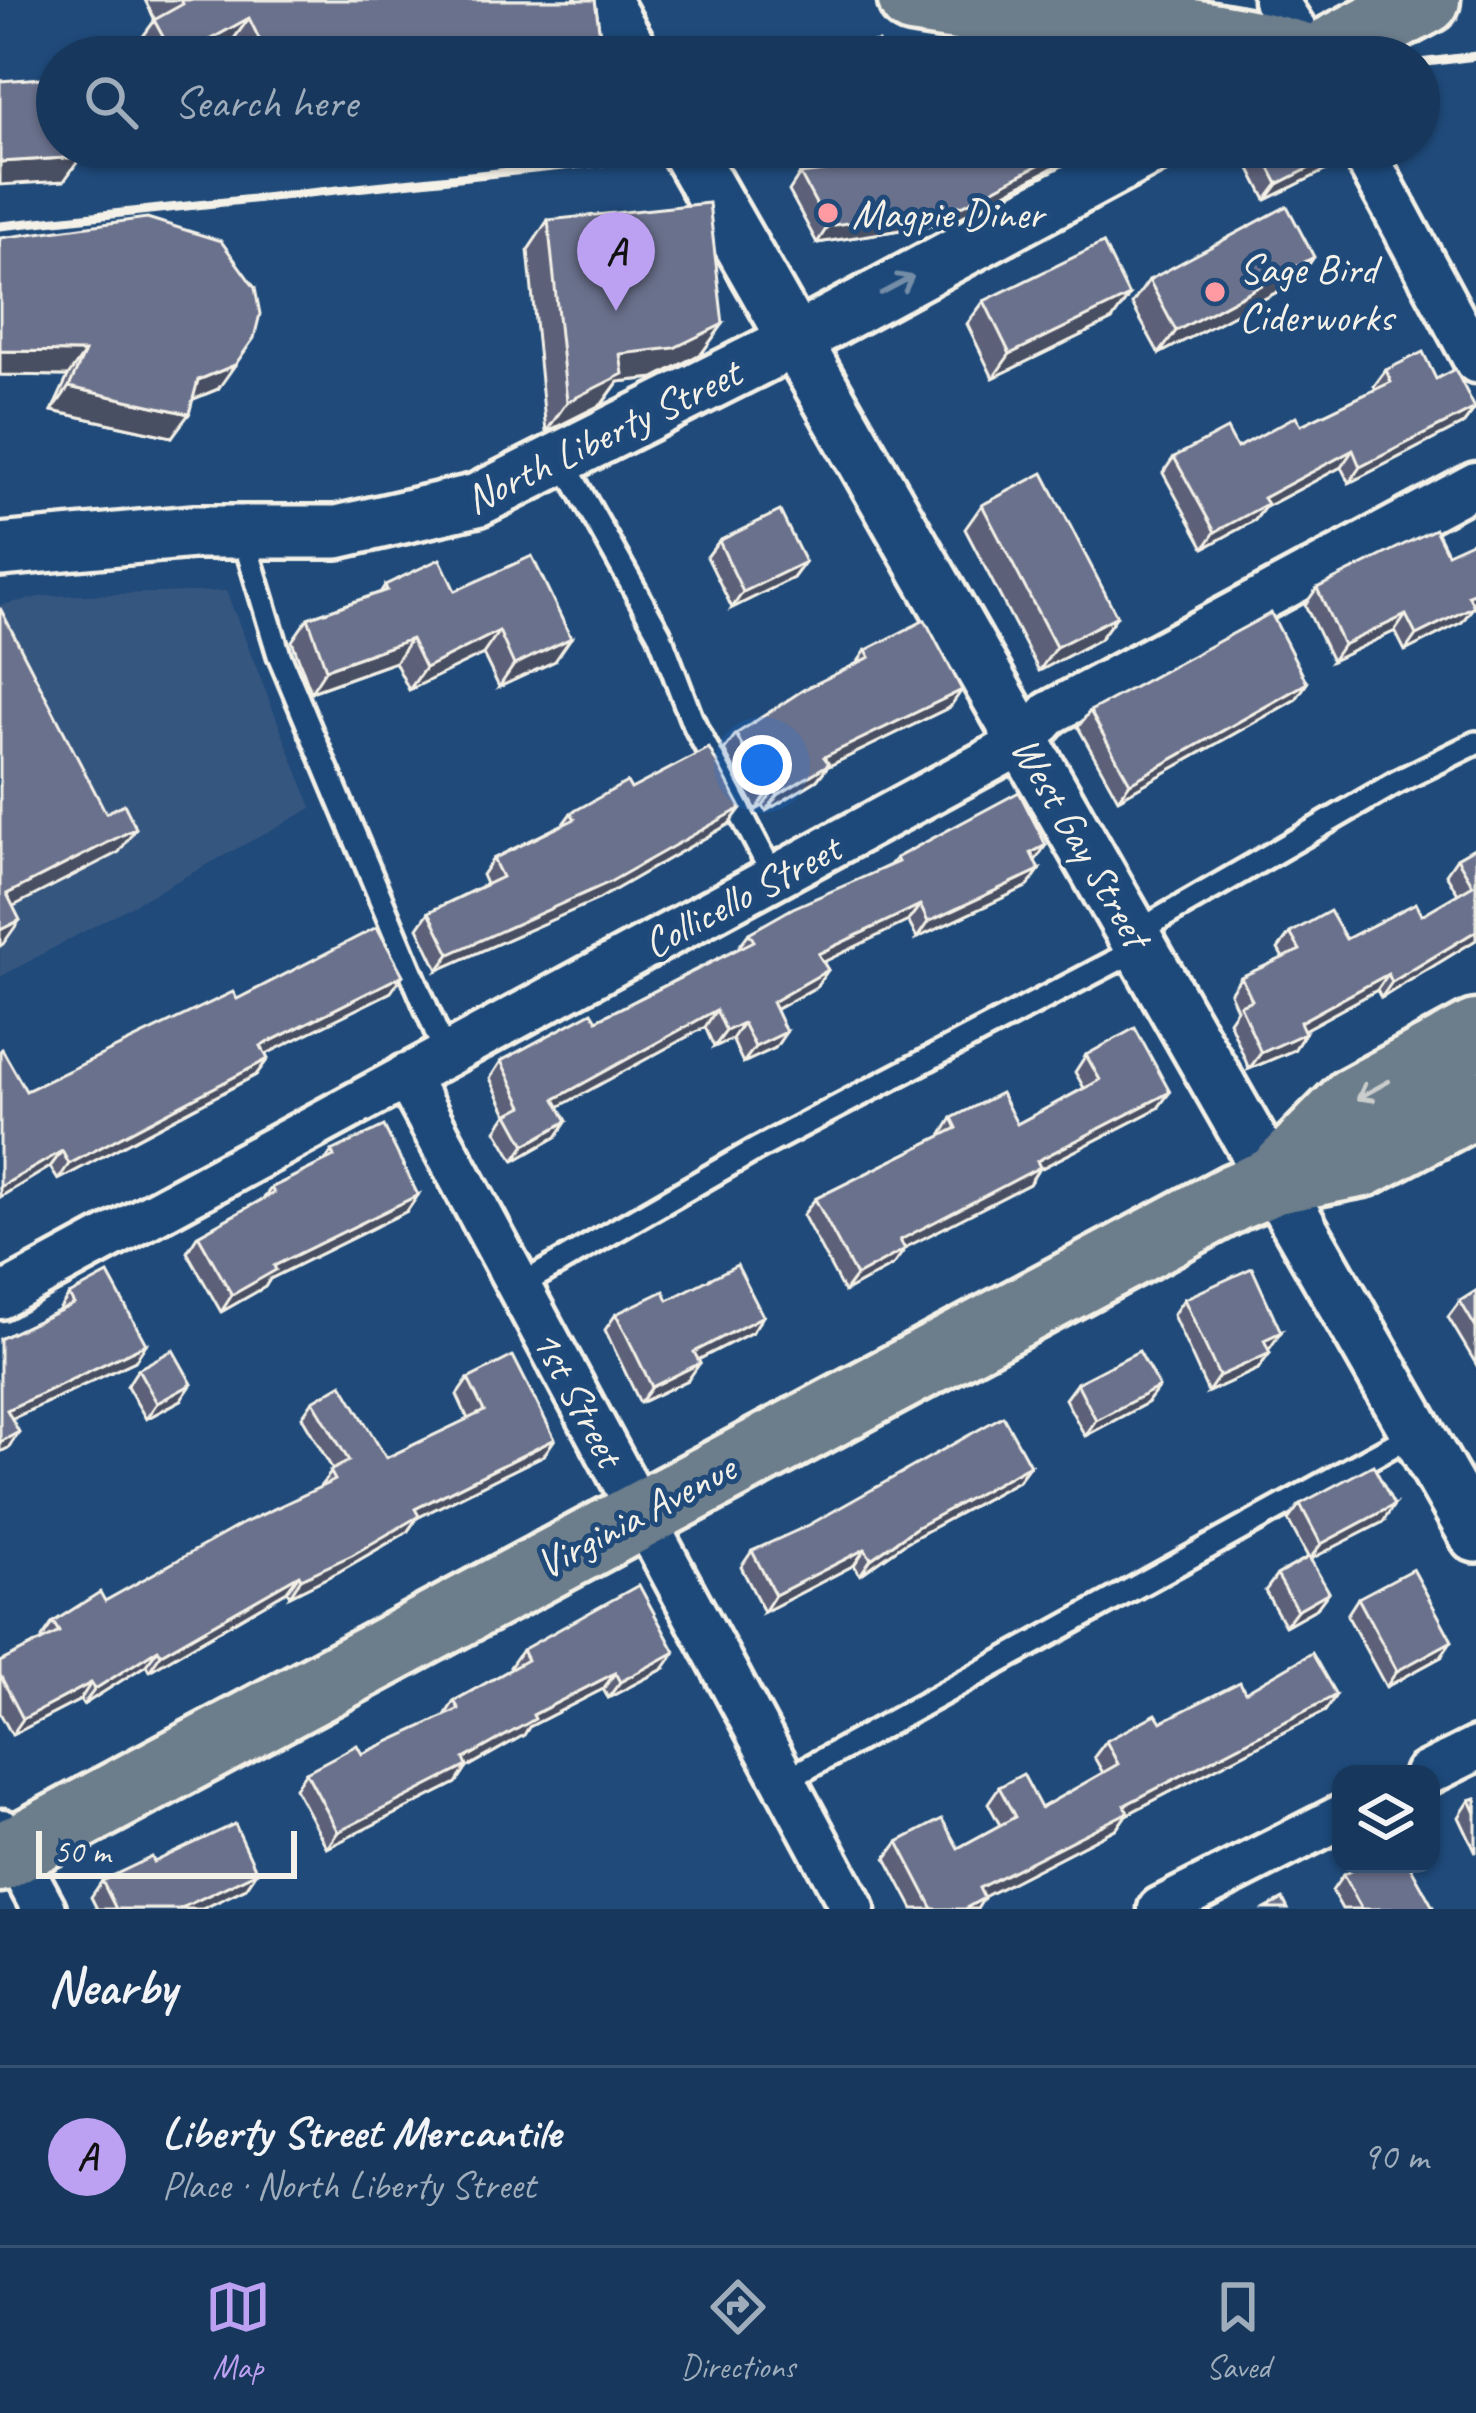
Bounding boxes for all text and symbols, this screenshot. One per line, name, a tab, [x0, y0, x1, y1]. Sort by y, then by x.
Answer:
search box	[36, 36, 1440, 168]
icon: search	[78, 69, 144, 135]
text: Search here	[174, 74, 357, 131]
place label: Magpie Diner	[852, 188, 1047, 241]
marker: Magpie Diner	[815, 200, 841, 226]
pin: A	[577, 212, 655, 311]
place label: Sage Bird Ciderworks	[1239, 243, 1397, 344]
one-way arrow	[878, 273, 913, 296]
marker: Sage Bird Ciderworks	[1202, 279, 1228, 305]
street label: North Liberty Street	[456, 345, 753, 526]
street label: West Gay Street	[999, 727, 1165, 961]
your location	[732, 735, 792, 795]
street label: Collicello Street	[634, 820, 853, 970]
one-way arrow	[1357, 1079, 1392, 1102]
street label: 1st Street	[520, 1320, 638, 1479]
street label: Virginia Avenue	[527, 1440, 747, 1591]
map controls	[1332, 1765, 1440, 1873]
button: layers	[1332, 1765, 1440, 1873]
scale bar	[36, 1825, 297, 1878]
text: 50 m	[54, 1831, 110, 1873]
text: Nearby	[48, 1955, 176, 2019]
text: Liberty Street Mercantile	[162, 2104, 561, 2161]
text: A	[77, 2132, 97, 2181]
text: 90 m	[1362, 2132, 1428, 2181]
text: Place · North Liberty Street	[162, 2161, 535, 2210]
tab: Map	[205, 2274, 271, 2388]
tab: Directions	[681, 2274, 795, 2388]
tab: Saved	[1205, 2274, 1271, 2388]

